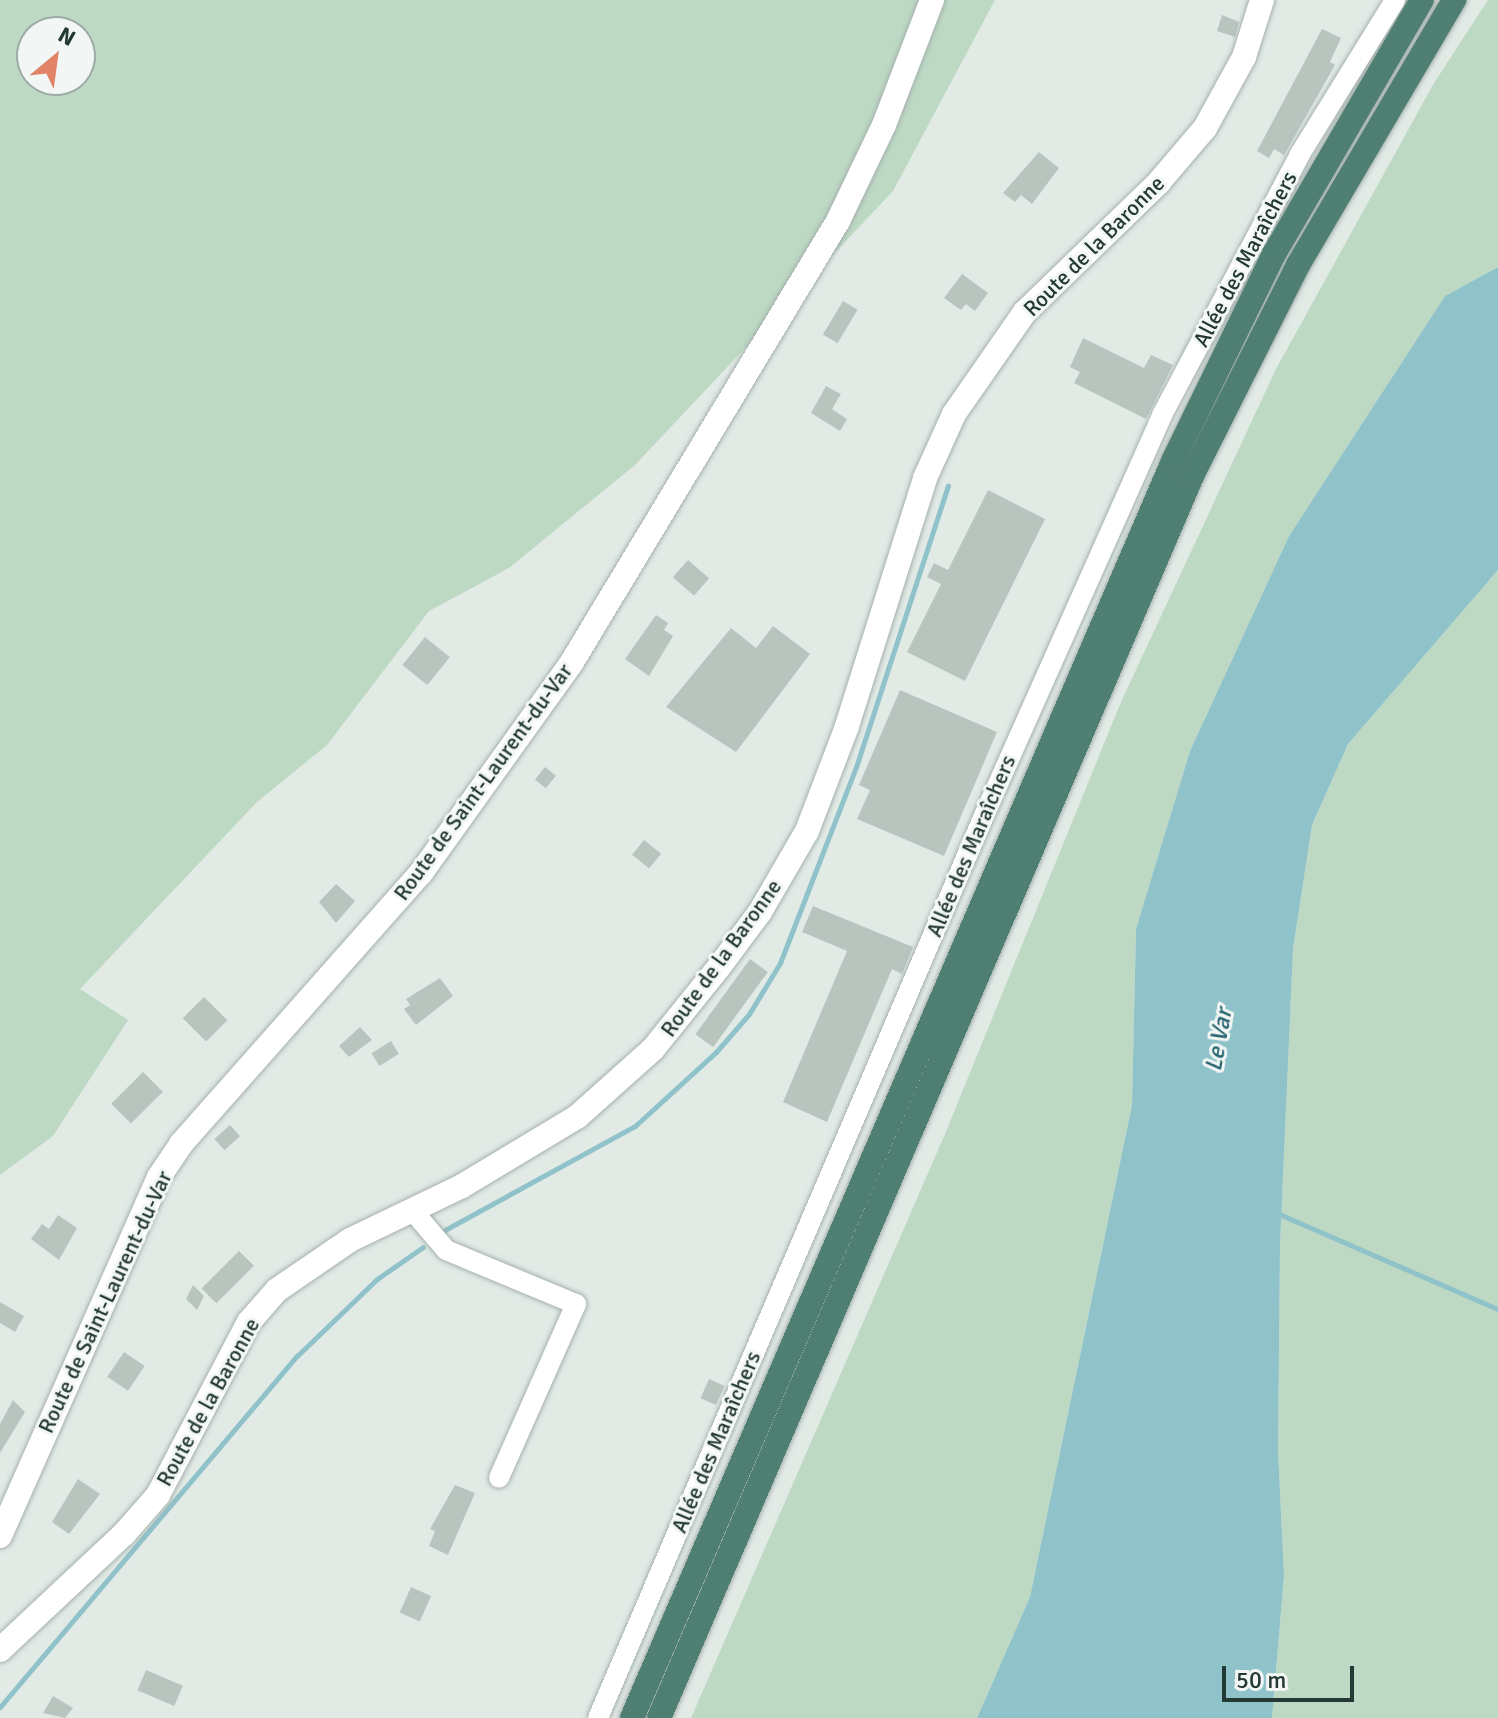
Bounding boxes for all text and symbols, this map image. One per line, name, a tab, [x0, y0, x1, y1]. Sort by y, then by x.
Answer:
north arrow	[16, 16, 96, 96]
text: N	[54, 21, 80, 52]
street label: Allée des Maraîchers	[1188, 167, 1302, 351]
street label: Route de la Baronne	[1018, 170, 1170, 322]
street label: Route de Saint-Laurent-du-Var	[388, 658, 578, 906]
street label: Allée des Maraîchers	[921, 751, 1021, 941]
street label: Route de la Baronne	[655, 874, 787, 1042]
water label: Le Var	[1199, 1006, 1239, 1074]
street label: Route de Saint-Laurent-du-Var	[33, 1167, 177, 1437]
street label: Route de la Baronne	[151, 1313, 265, 1491]
street label: Allée des Maraîchers	[666, 1347, 766, 1537]
scale bar	[1226, 1650, 1358, 1700]
text: 50 m	[1236, 1665, 1286, 1695]

